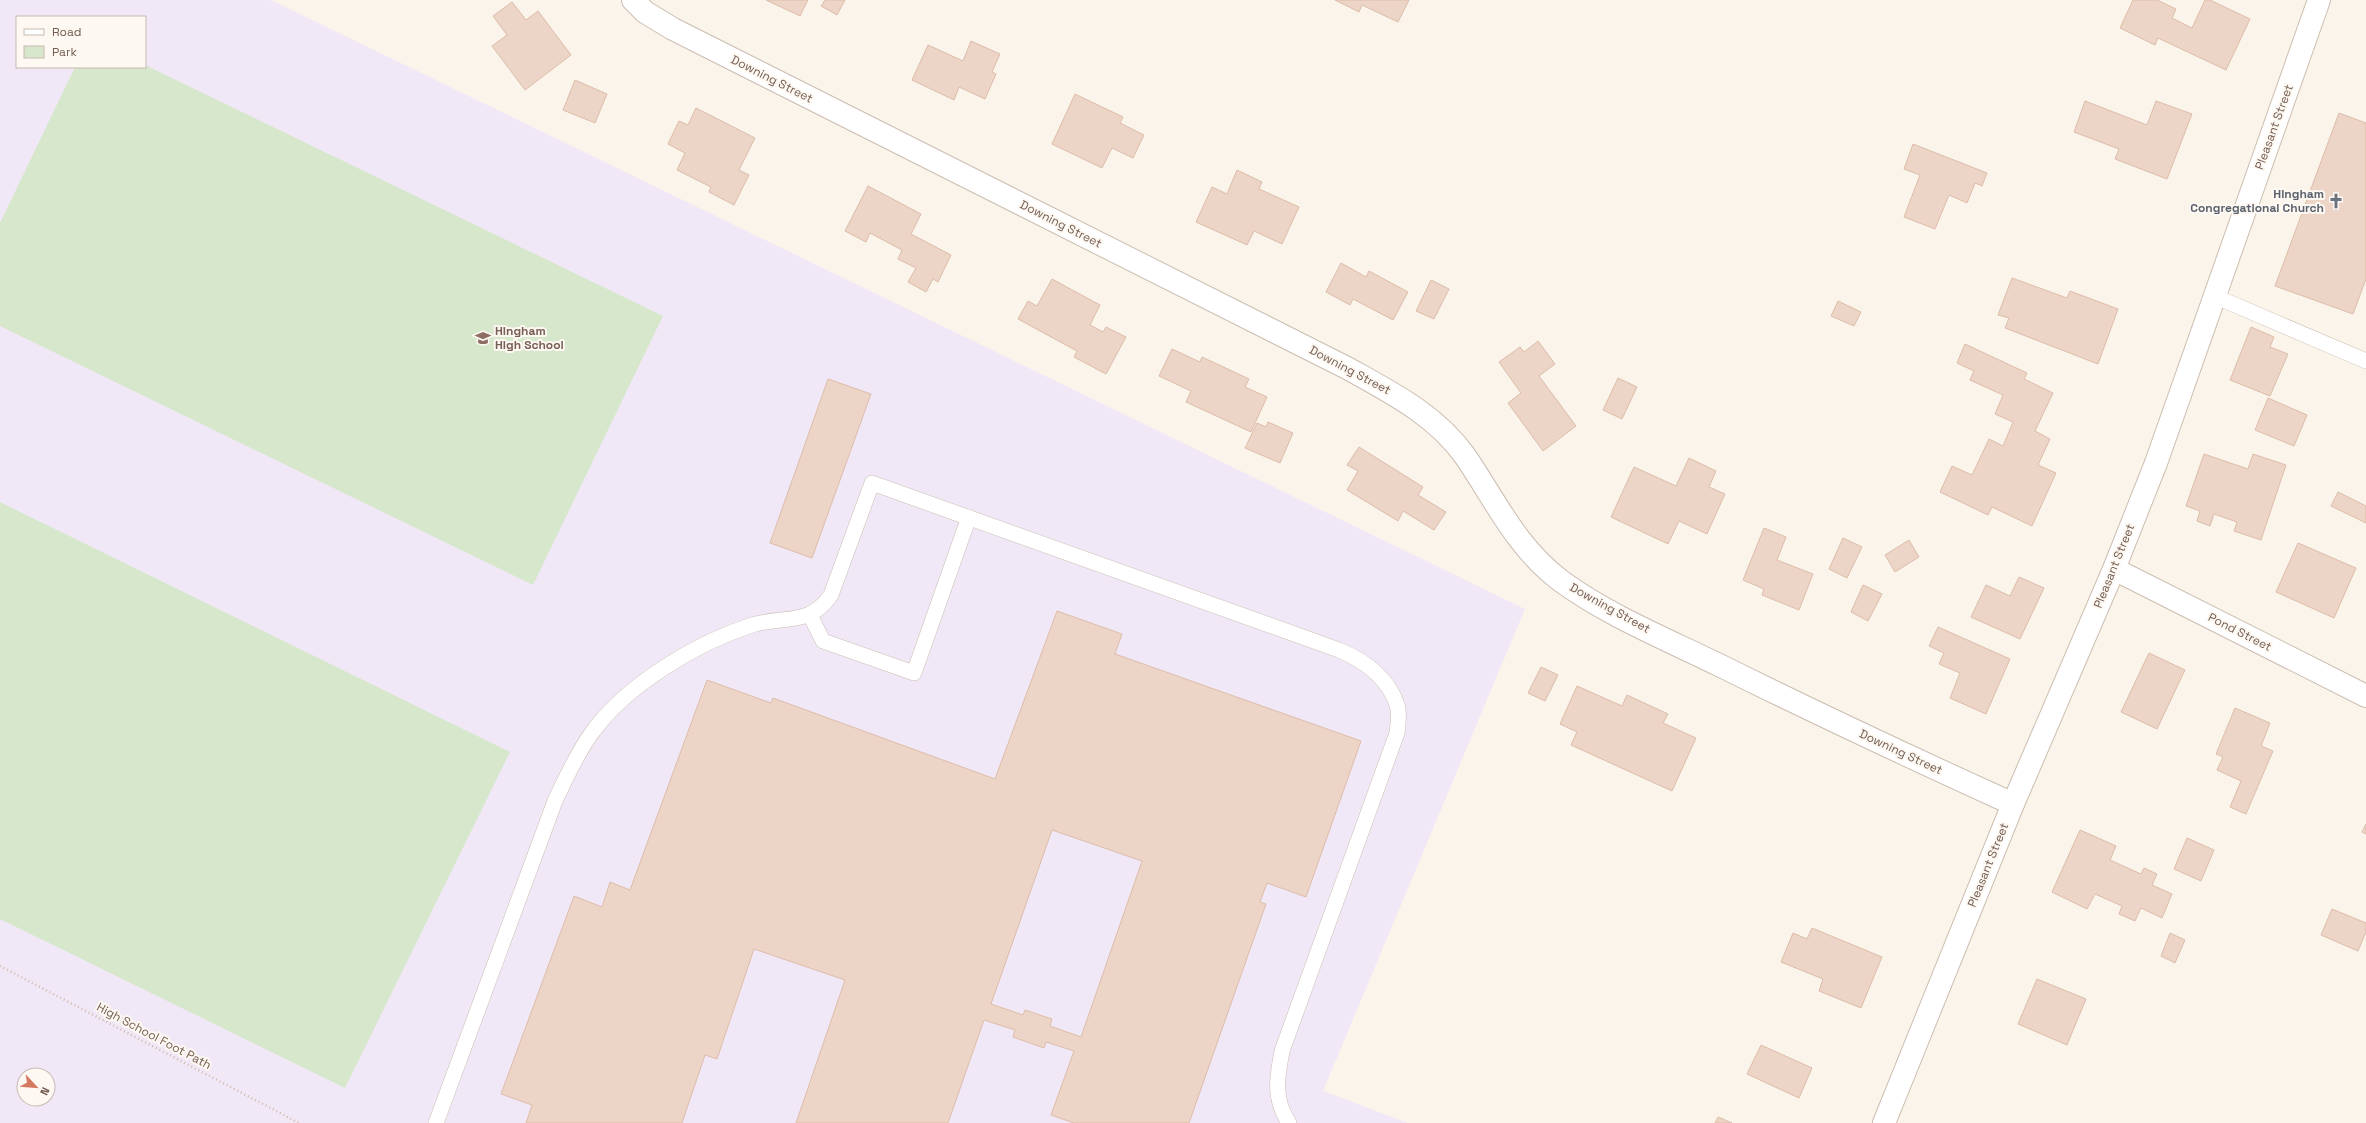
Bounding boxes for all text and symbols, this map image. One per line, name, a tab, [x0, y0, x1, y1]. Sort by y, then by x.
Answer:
legend	[16, 16, 146, 68]
text: Road	[52, 24, 81, 40]
text: Park	[52, 44, 77, 60]
street label: Downing Street	[728, 51, 816, 107]
street label: Pleasant Street	[2251, 82, 2297, 172]
place label: Hingham Congregational Church	[2190, 186, 2324, 216]
church icon: Hingham Congregational Church	[2327, 192, 2345, 210]
street label: Downing Street	[1017, 196, 1105, 252]
place label: Hingham High School	[495, 323, 564, 353]
school or university icon: Hingham High School	[474, 329, 492, 347]
street label: Downing Street	[1307, 342, 1393, 398]
street label: Pleasant Street	[2090, 521, 2138, 611]
street label: Downing Street	[1567, 579, 1653, 637]
street label: Pond Street	[2206, 609, 2274, 655]
street label: Downing Street	[1857, 726, 1945, 778]
street label: Pleasant Street	[1964, 820, 2012, 910]
street label: High School Foot Path	[94, 999, 214, 1073]
north arrow	[16, 1067, 56, 1107]
text: N	[37, 1085, 53, 1098]

